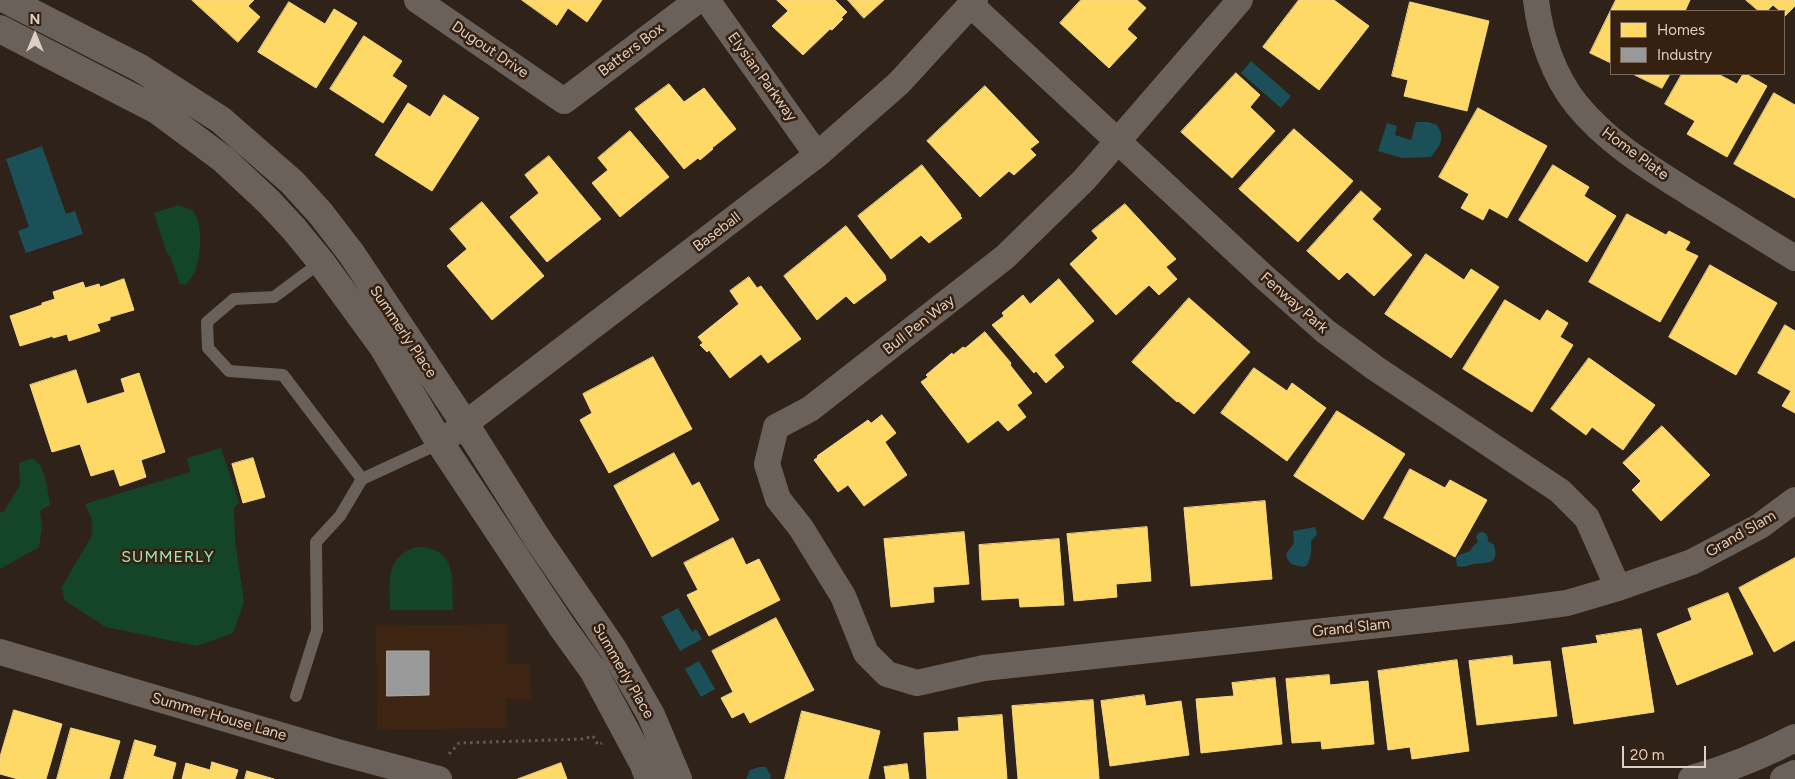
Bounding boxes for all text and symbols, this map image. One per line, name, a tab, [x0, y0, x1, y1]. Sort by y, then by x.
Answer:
north arrow	[10, 10, 60, 60]
legend	[1610, 10, 1785, 75]
text: N	[30, 11, 40, 28]
street label: Dugout Drive	[448, 18, 532, 82]
street label: Batters Box	[595, 20, 667, 80]
text: Homes	[1657, 21, 1705, 39]
street label: Elysian Parkway	[724, 29, 800, 125]
text: Industry	[1657, 46, 1712, 64]
street label: Home Plate	[1598, 124, 1672, 184]
street label: Baseball	[690, 208, 744, 256]
street label: Fenway Park	[1256, 269, 1332, 337]
street label: Summerly Place	[366, 283, 440, 381]
street label: Bull Pen Way	[880, 291, 958, 359]
street label: Grand Slam	[1703, 507, 1779, 561]
district label: SUMMERLY	[120, 547, 216, 567]
street label: Grand Slam	[1311, 615, 1391, 641]
street label: Summerly Place	[588, 620, 658, 722]
street label: Summer House Lane	[150, 689, 288, 745]
scale bar	[1625, 736, 1709, 768]
text: 20 m	[1630, 746, 1664, 764]

